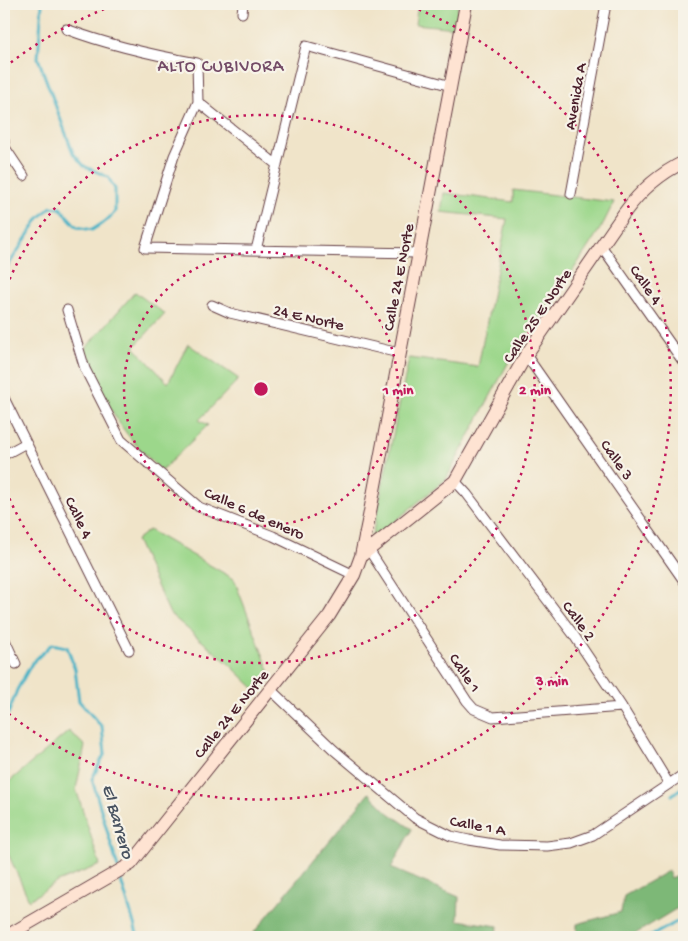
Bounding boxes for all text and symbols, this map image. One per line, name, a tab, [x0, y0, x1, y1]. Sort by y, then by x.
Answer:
district label: ALTO CUBIVORA	[158, 57, 285, 78]
street label: Avenida A	[562, 60, 593, 131]
street label: Calle 24 E Norte	[381, 222, 420, 333]
street label: Calle 4	[624, 262, 665, 310]
street label: Calle 25 E Norte	[500, 266, 578, 368]
street label: 24 E Norte	[271, 302, 346, 337]
centre of rings	[252, 380, 270, 398]
text: 1 min	[382, 382, 414, 400]
text: 2 min	[519, 382, 552, 400]
street label: Calle 3	[594, 437, 636, 485]
street label: Calle 6 de enero	[200, 485, 307, 546]
street label: Calle 4	[59, 494, 95, 543]
street label: Calle 2	[556, 598, 598, 646]
street label: Calle 1	[443, 651, 483, 697]
street label: Calle 24 E Norte	[191, 666, 275, 763]
text: 3 min	[535, 673, 569, 691]
water label: El Barrero	[96, 782, 137, 862]
street label: Calle 1 A	[448, 813, 508, 842]

